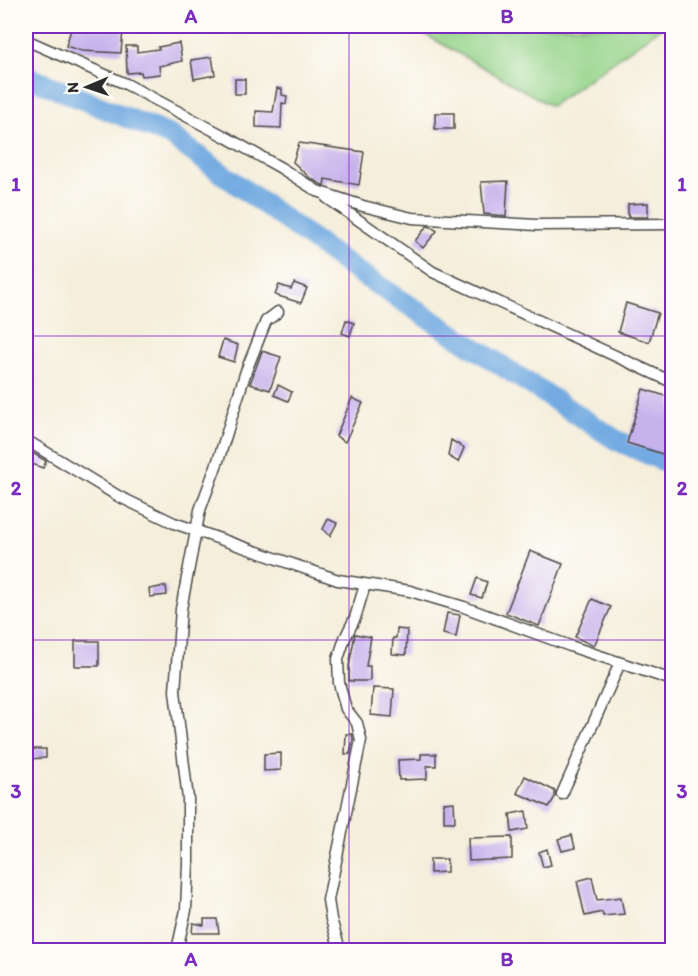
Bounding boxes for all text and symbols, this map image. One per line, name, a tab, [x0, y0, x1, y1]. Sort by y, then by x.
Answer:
text: A	[184, 4, 198, 28]
text: B	[501, 4, 514, 28]
north arrow	[57, 57, 117, 117]
text: N	[63, 82, 82, 93]
text: 1	[11, 172, 21, 196]
text: 1	[677, 172, 687, 196]
text: 2	[11, 476, 22, 500]
text: 2	[677, 476, 688, 500]
text: 3	[11, 779, 22, 803]
text: 3	[677, 779, 688, 803]
text: A	[184, 947, 198, 971]
text: B	[501, 947, 514, 971]

